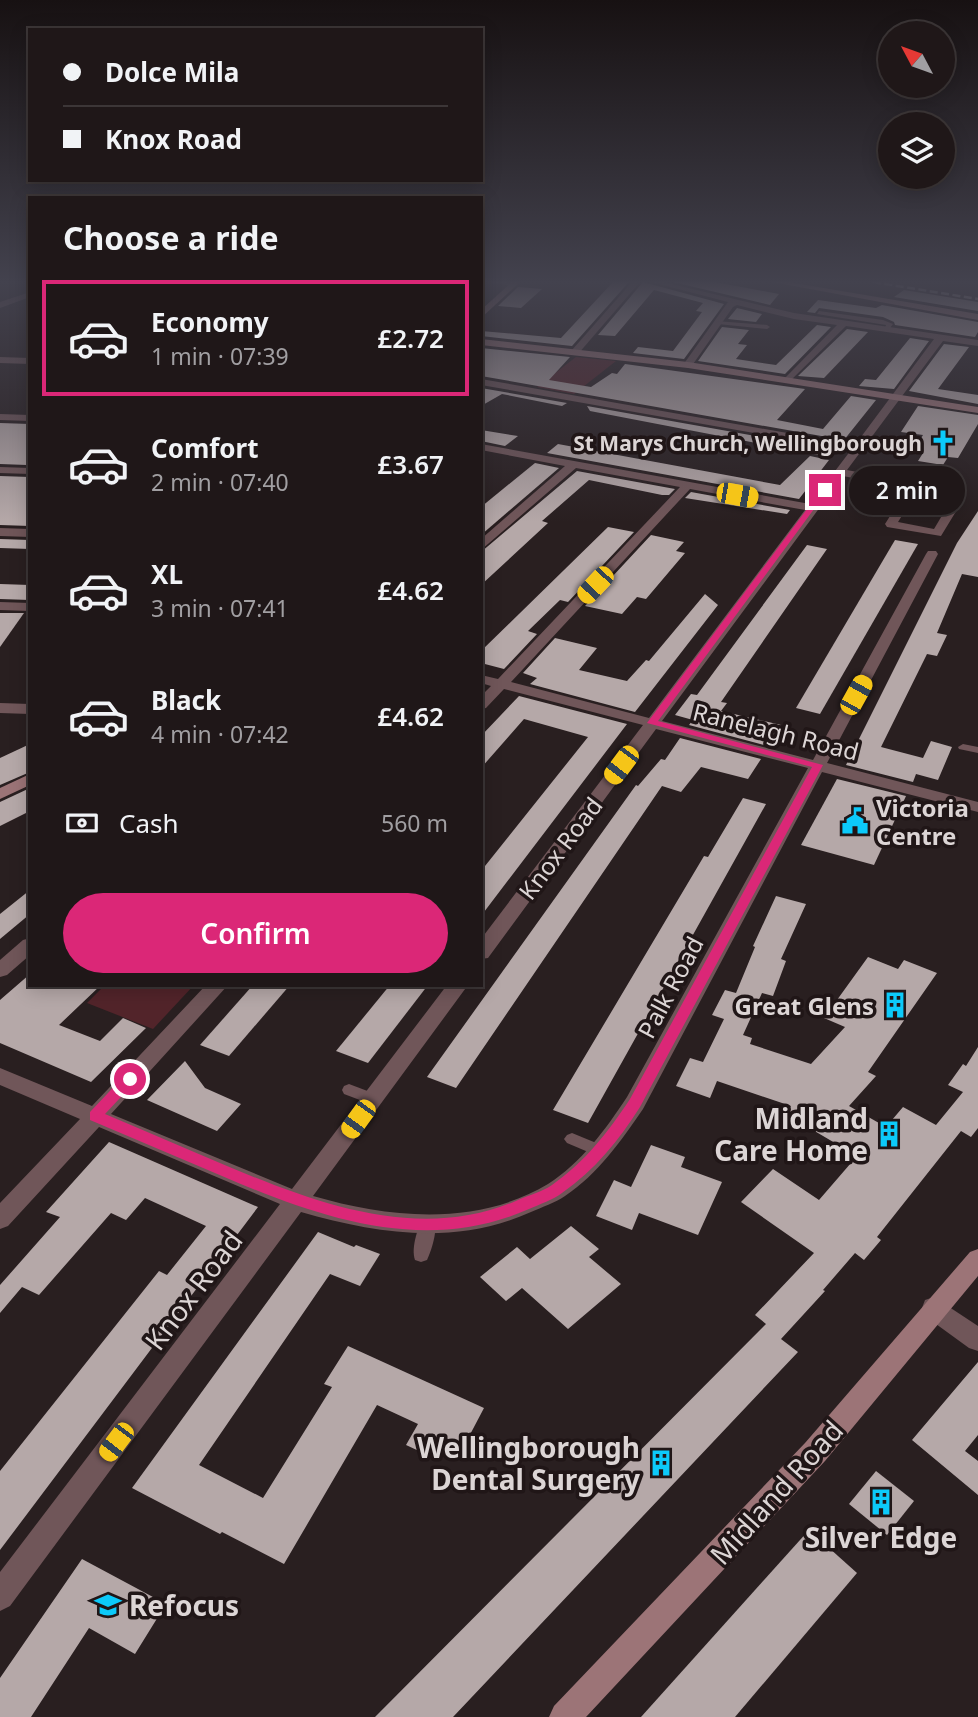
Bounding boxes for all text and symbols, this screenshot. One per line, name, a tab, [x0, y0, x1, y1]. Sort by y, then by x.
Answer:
north arrow	[878, 21, 956, 98]
map controls	[878, 21, 955, 189]
text: Dolce Mila	[105, 54, 239, 90]
button: layers	[878, 112, 955, 189]
text: Knox Road	[105, 121, 242, 157]
text: Choose a ride	[63, 216, 279, 259]
text: Economy	[151, 304, 269, 340]
icon: car	[67, 307, 130, 370]
text: £2.72	[377, 320, 444, 356]
text: 1 min · 07:39	[151, 340, 289, 372]
church icon: St Marys Church, Wellingborough	[928, 428, 958, 458]
place label: St Marys Church, Wellingborough	[573, 429, 922, 457]
text: Comfort	[151, 430, 259, 466]
icon: car	[67, 433, 130, 496]
text: £3.67	[377, 446, 444, 482]
text: 2 min · 07:40	[151, 466, 289, 498]
callout: 2 min	[850, 466, 965, 514]
route end	[809, 474, 841, 506]
text: 2 min	[876, 474, 938, 506]
car	[715, 481, 760, 509]
text: XL	[151, 556, 183, 592]
icon: car	[67, 559, 130, 622]
car	[573, 562, 618, 608]
text: £4.62	[377, 572, 444, 608]
text: 3 min · 07:41	[151, 592, 289, 624]
car	[837, 672, 876, 718]
text: Black	[151, 682, 221, 718]
icon: car	[67, 685, 130, 748]
street label: Ranelagh Road	[690, 694, 862, 768]
text: £4.62	[377, 698, 444, 734]
text: 4 min · 07:42	[151, 718, 289, 750]
car	[600, 742, 643, 788]
street label: Knox Road	[511, 790, 609, 906]
place label: Victoria Centre	[876, 791, 969, 852]
icon: cash	[63, 804, 101, 842]
text: Cash	[119, 805, 179, 841]
public building icon: Victoria Centre	[840, 806, 870, 836]
text: 560 m	[381, 807, 448, 839]
button: Confirm	[63, 893, 448, 973]
street label: Palk Road	[629, 930, 711, 1044]
place label: Great Glens	[735, 989, 874, 1022]
building icon: Great Glens	[880, 990, 910, 1020]
route start	[114, 1063, 146, 1095]
car	[338, 1096, 379, 1142]
place label: Midland Care Home	[714, 1099, 868, 1169]
building icon: Midland Care Home	[874, 1119, 904, 1149]
street label: Knox Road	[136, 1222, 250, 1358]
street label: Midland Road	[701, 1412, 851, 1572]
car	[95, 1419, 138, 1465]
place label: Wellingborough Dental Surgery	[417, 1428, 640, 1498]
building icon: Wellingborough Dental Surgery	[646, 1448, 676, 1478]
building icon: Silver Edge	[866, 1487, 896, 1517]
place label: Silver Edge	[805, 1518, 957, 1556]
place label: Refocus	[129, 1586, 239, 1624]
school or university icon: Refocus	[93, 1590, 123, 1620]

